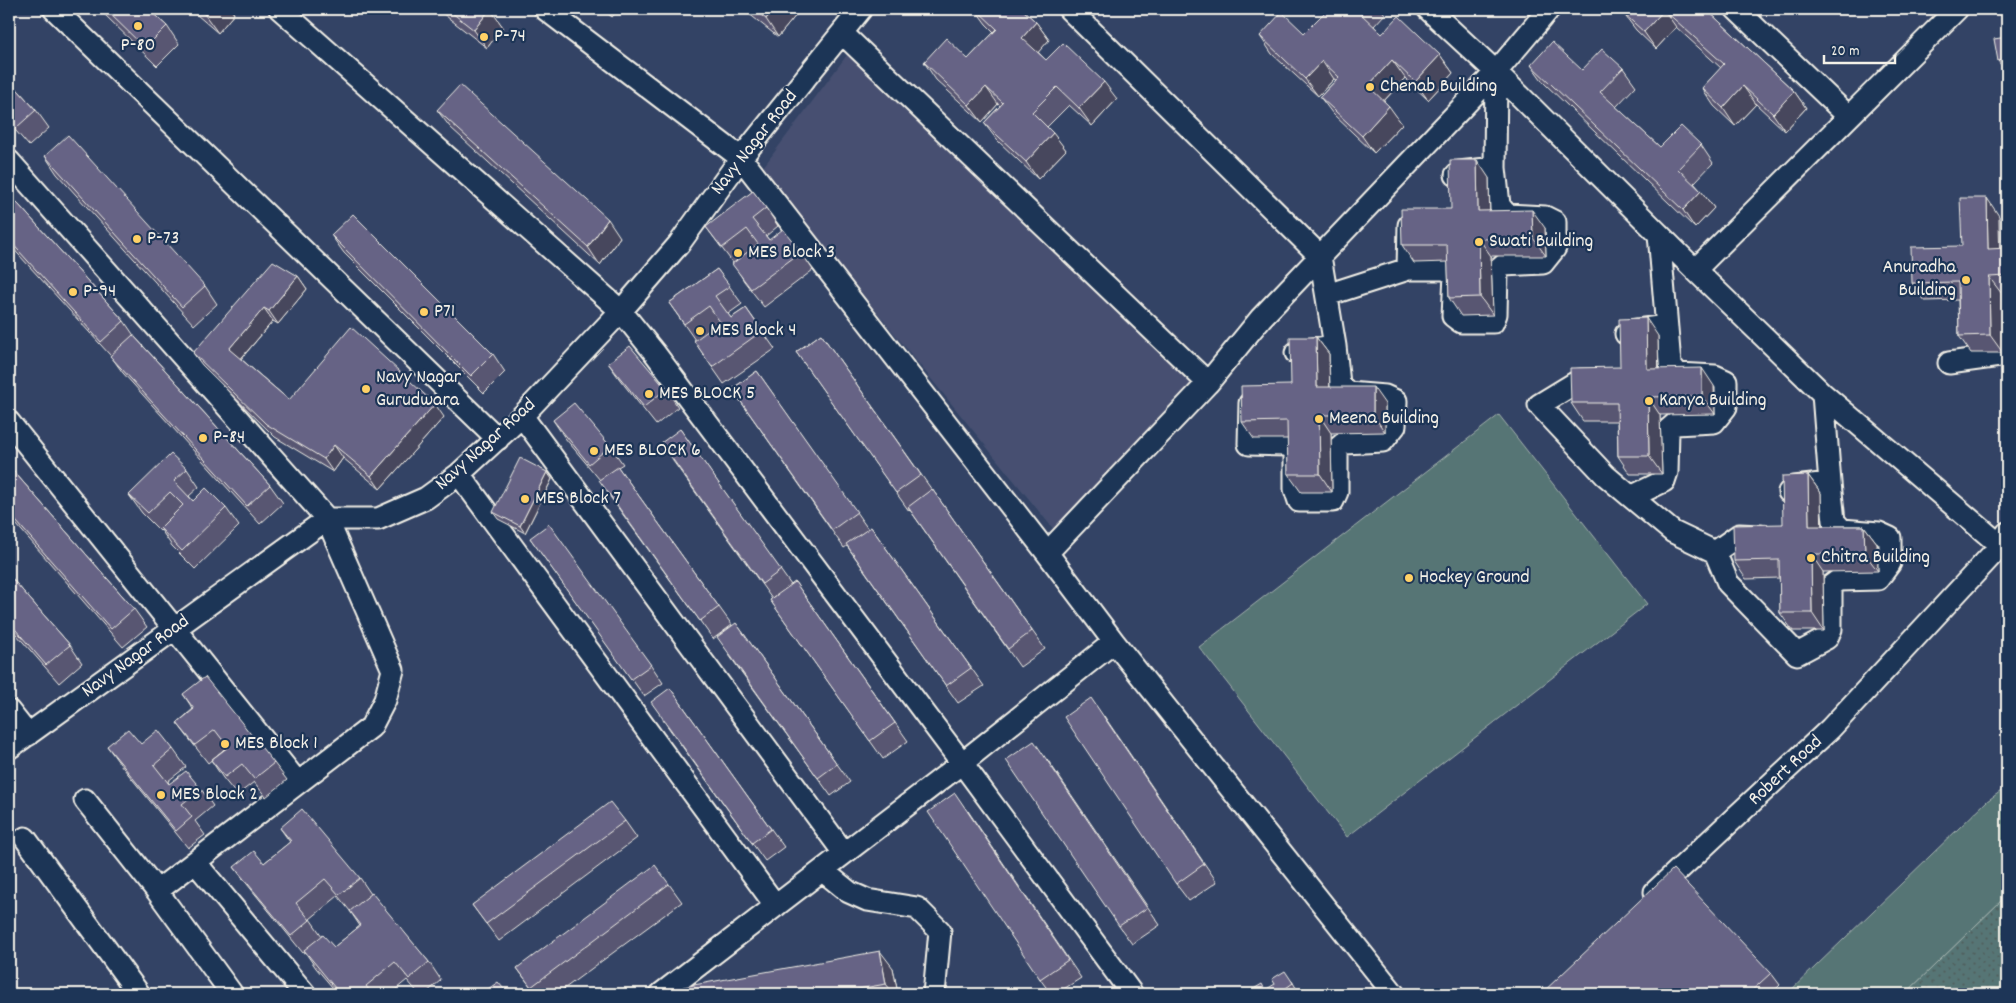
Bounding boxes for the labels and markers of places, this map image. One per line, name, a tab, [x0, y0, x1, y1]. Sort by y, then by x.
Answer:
marker: P-80	[132, 20, 144, 32]
place label: P-74	[494, 23, 526, 51]
marker: P-74	[478, 31, 490, 43]
place label: P-80	[121, 32, 155, 60]
place label: Chenab Building	[1380, 73, 1497, 101]
marker: Chenab Building	[1364, 81, 1376, 93]
place label: P-73	[147, 225, 179, 253]
place label: Swati Building	[1489, 228, 1593, 256]
marker: P-73	[131, 233, 143, 245]
marker: Swati Building	[1473, 236, 1485, 248]
place label: MES Block 3	[748, 239, 835, 267]
marker: MES Block 3	[732, 247, 744, 259]
place label: Anuradha Building	[1883, 254, 1957, 305]
marker: Anuradha Building	[1960, 274, 1972, 286]
place label: P-94	[83, 278, 116, 306]
marker: P-94	[67, 286, 79, 298]
place label: P71	[434, 298, 455, 326]
marker: P71	[418, 306, 430, 318]
place label: MES Block 4	[710, 317, 796, 345]
marker: MES Block 4	[694, 325, 706, 337]
place label: Navy Nagar Gurudwara	[376, 364, 462, 415]
place label: MES BLOCK 5	[659, 380, 755, 408]
marker: Navy Nagar Gurudwara	[360, 383, 372, 395]
place label: Kanya Building	[1659, 387, 1766, 415]
marker: MES BLOCK 5	[643, 388, 655, 400]
marker: Kanya Building	[1643, 395, 1655, 407]
place label: Meena Building	[1329, 405, 1439, 433]
marker: Meena Building	[1313, 413, 1325, 425]
place label: P-84	[213, 424, 245, 452]
marker: P-84	[197, 432, 209, 444]
place label: MES BLOCK 6	[604, 437, 701, 465]
marker: MES BLOCK 6	[588, 445, 600, 457]
place label: MES Block 7	[535, 485, 621, 513]
marker: MES Block 7	[519, 493, 531, 505]
place label: Chitra Building	[1821, 544, 1930, 572]
marker: Chitra Building	[1805, 552, 1817, 564]
place label: Hockey Ground	[1419, 564, 1530, 592]
marker: Hockey Ground	[1403, 572, 1415, 584]
place label: MES Block 1	[235, 730, 318, 758]
marker: MES Block 1	[219, 738, 231, 750]
place label: MES Block 2	[171, 781, 258, 809]
marker: MES Block 2	[155, 789, 167, 801]

